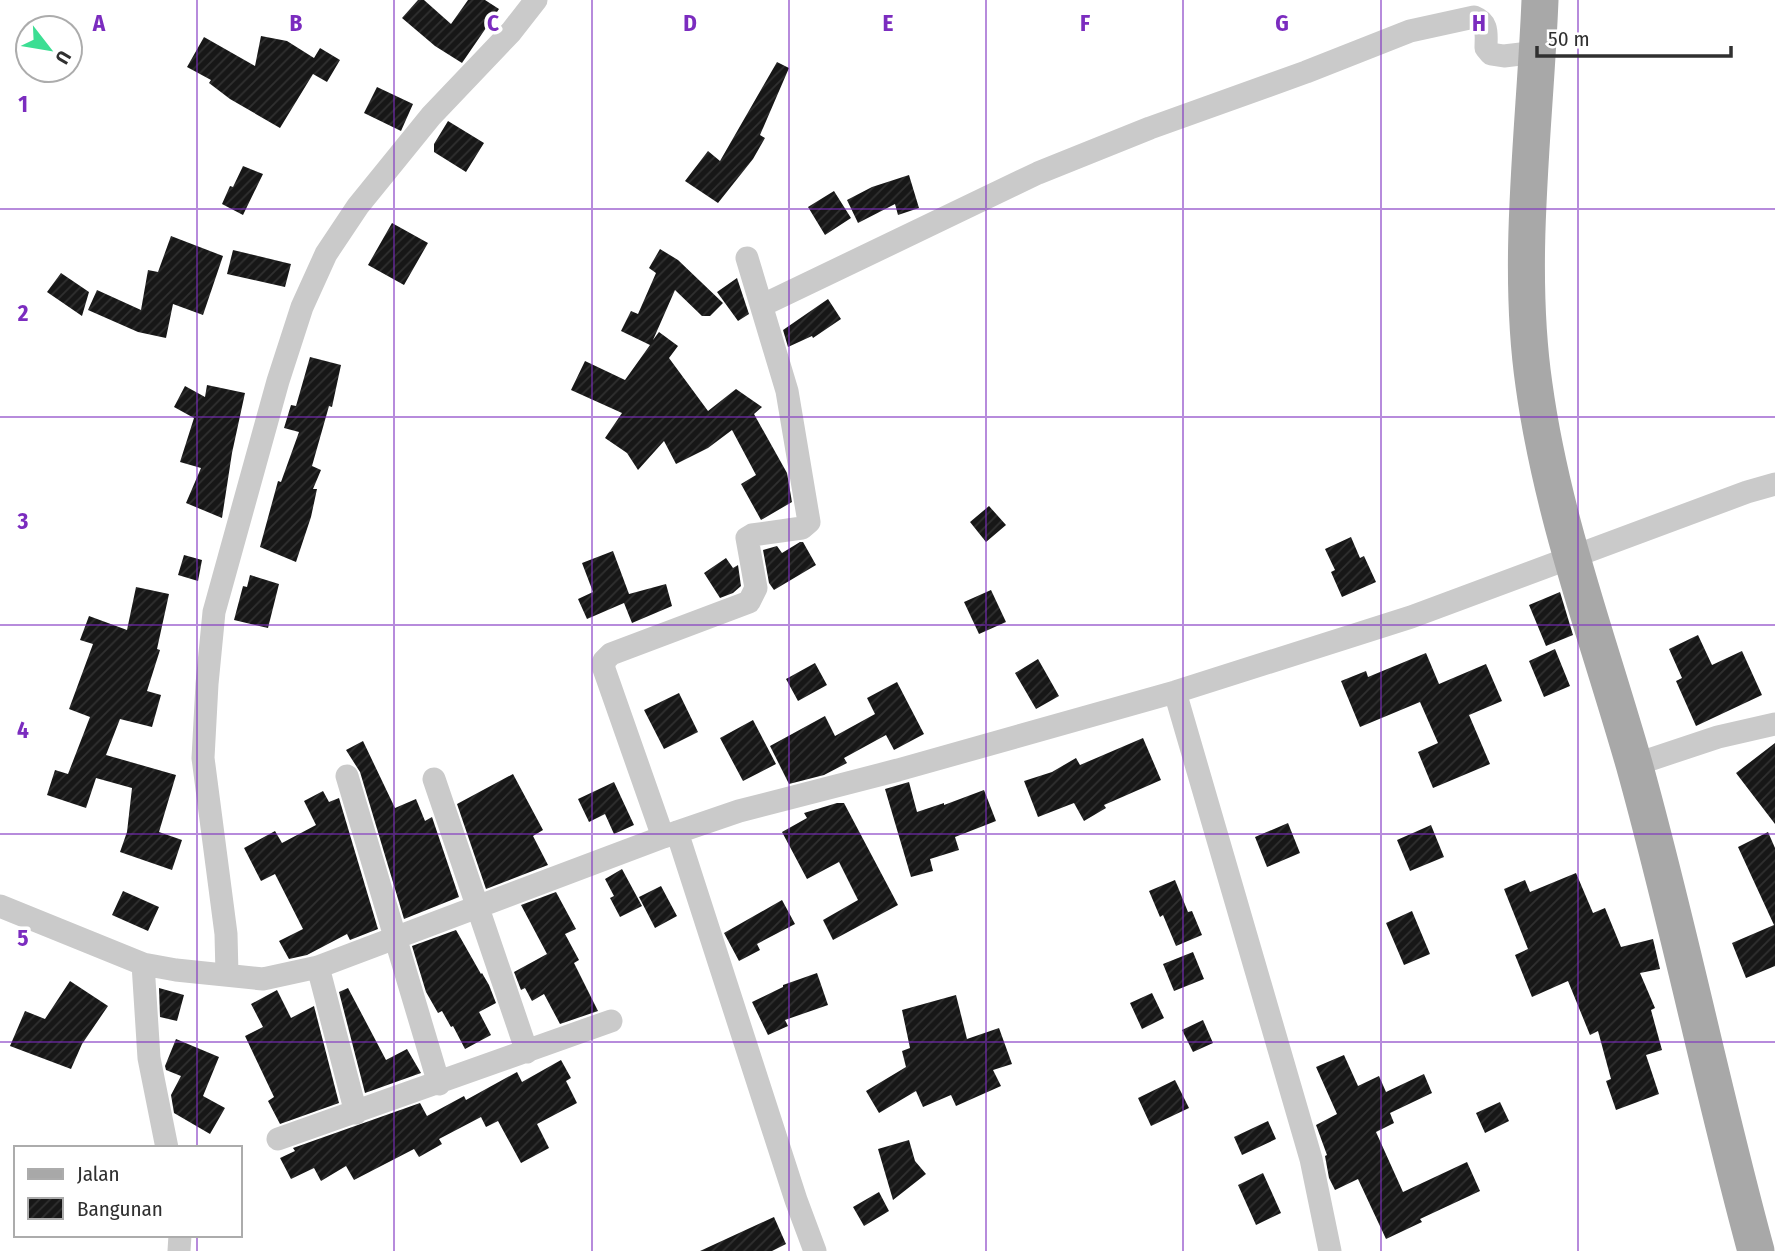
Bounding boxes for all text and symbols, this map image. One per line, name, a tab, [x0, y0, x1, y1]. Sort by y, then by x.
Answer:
text: A	[92, 9, 106, 37]
text: B	[290, 9, 303, 37]
text: C	[487, 9, 499, 37]
text: D	[683, 9, 697, 37]
text: E	[883, 9, 894, 37]
text: F	[1080, 9, 1090, 37]
text: G	[1275, 9, 1289, 37]
text: H	[1472, 9, 1486, 37]
north arrow	[14, 14, 84, 84]
scale bar	[1537, 14, 1731, 58]
text: 50 m	[1548, 26, 1590, 52]
text: U	[50, 47, 76, 68]
text: 1	[18, 90, 28, 118]
text: 2	[17, 299, 29, 327]
text: 3	[17, 507, 29, 535]
text: 4	[17, 716, 29, 744]
text: 5	[17, 924, 29, 952]
legend	[14, 1146, 242, 1237]
text: Jalan	[77, 1161, 120, 1187]
text: Bangunan	[77, 1196, 163, 1222]

